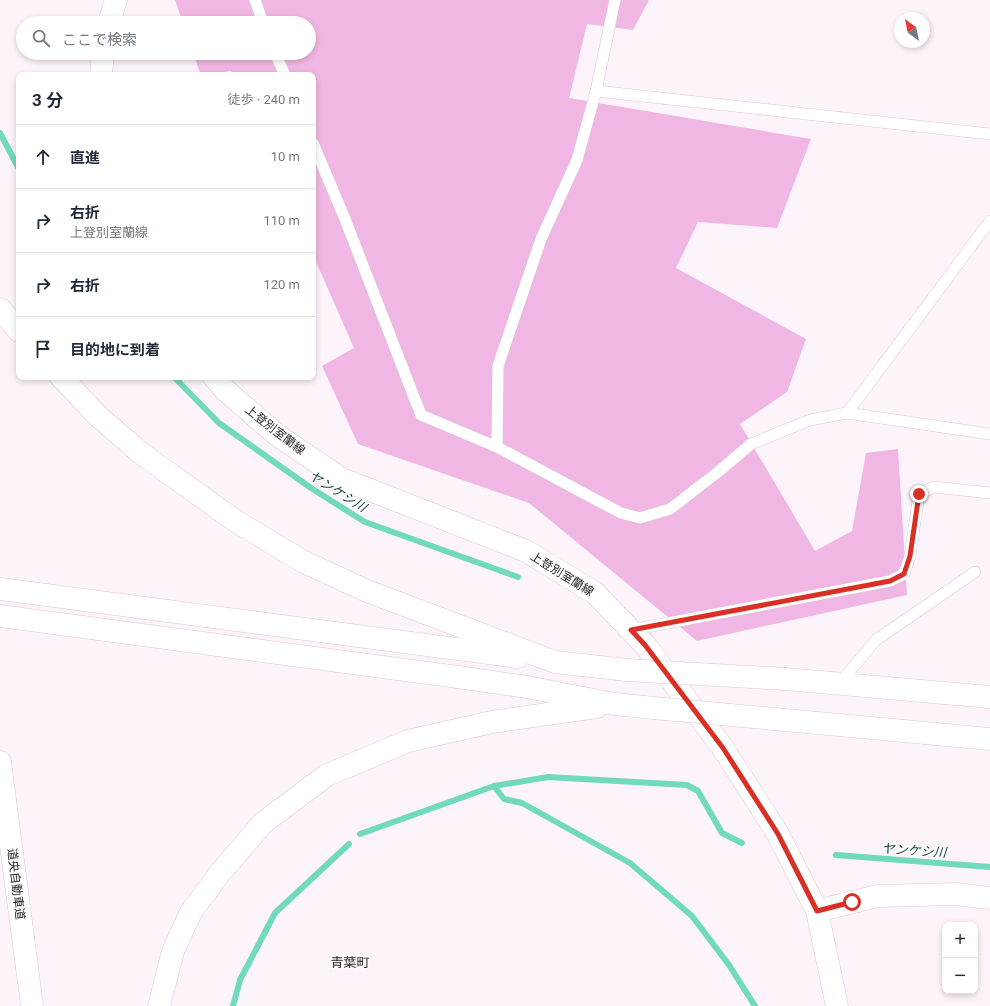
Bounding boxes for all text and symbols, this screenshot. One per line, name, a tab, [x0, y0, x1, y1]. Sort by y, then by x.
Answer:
north arrow	[894, 12, 930, 48]
search box	[16, 16, 316, 60]
icon: search	[30, 27, 52, 49]
text: ここで検索	[62, 31, 137, 49]
text: 3 分	[32, 90, 63, 110]
text: 徒歩 · 240 m	[228, 92, 300, 107]
icon: ahead	[32, 146, 54, 168]
text: 直進	[70, 149, 100, 167]
text: 10 m	[271, 149, 300, 164]
text: 右折	[70, 204, 100, 222]
icon: right	[32, 210, 54, 232]
text: 110 m	[263, 213, 300, 228]
text: 上登別室蘭線	[70, 225, 148, 240]
icon: right	[32, 274, 54, 296]
text: 右折	[70, 277, 100, 295]
text: 120 m	[263, 277, 300, 292]
icon: arrive	[32, 338, 54, 360]
text: 目的地に到着	[70, 341, 160, 359]
street label: 上登別室蘭線	[242, 402, 308, 458]
water label: ヤンケシ川	[306, 468, 371, 516]
route end	[910, 485, 928, 503]
street label: 上登別室蘭線	[528, 549, 596, 599]
water label: ヤンケシ川	[881, 841, 949, 860]
street label: 道央自動車道	[5, 847, 27, 921]
route start	[843, 893, 861, 911]
map controls	[942, 922, 978, 994]
button: +	[942, 922, 978, 958]
district label: 青葉町	[330, 955, 370, 970]
button: −	[942, 958, 978, 994]

